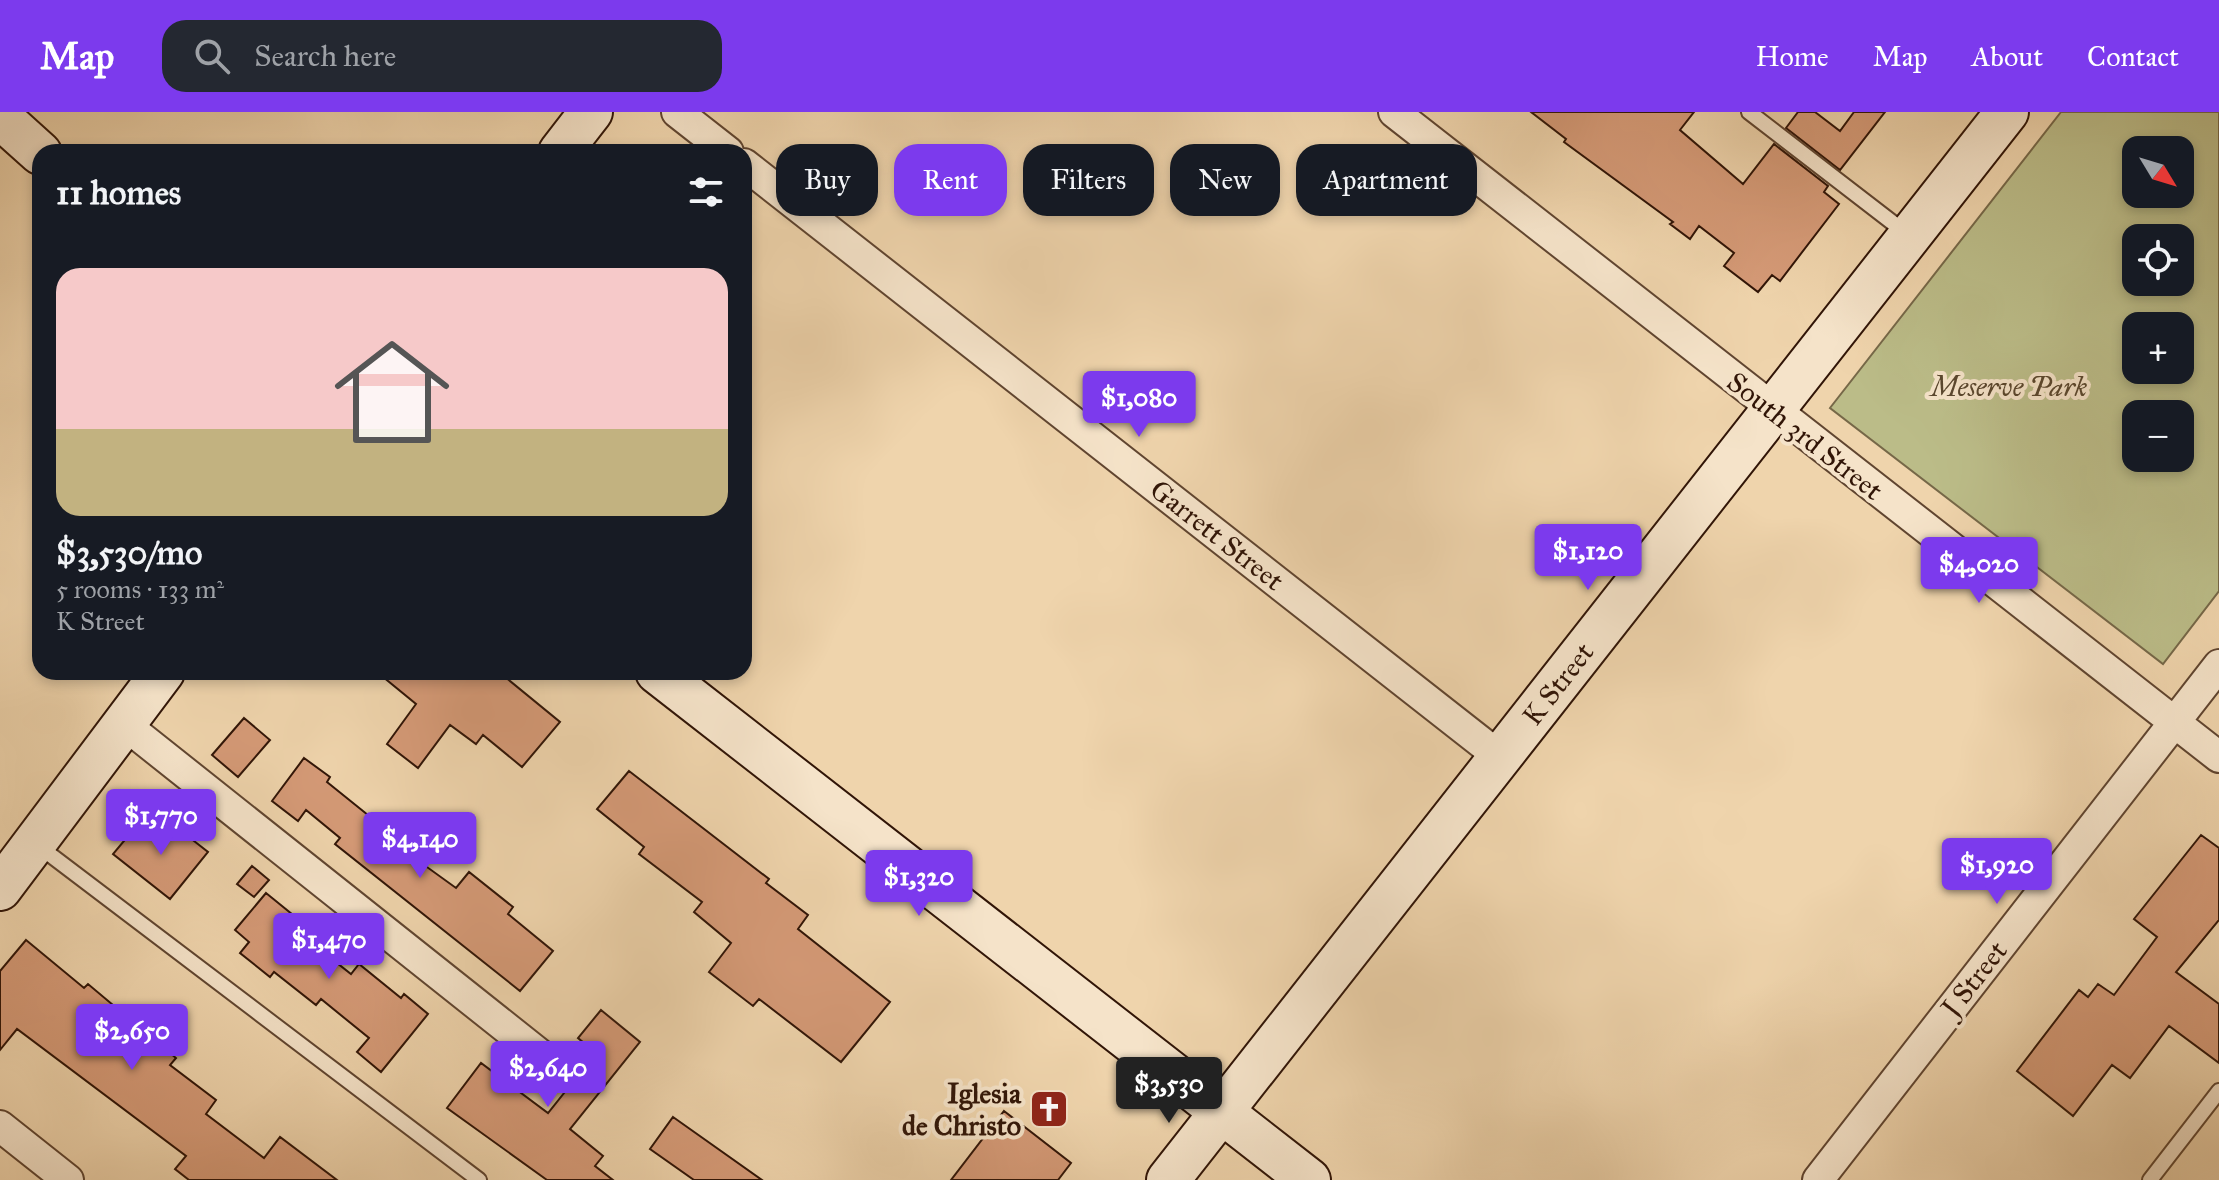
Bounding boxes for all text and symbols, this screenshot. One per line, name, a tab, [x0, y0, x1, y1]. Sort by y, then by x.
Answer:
search box	[162, 20, 722, 92]
text: Map	[40, 33, 114, 79]
icon: search	[190, 34, 234, 78]
text: Search here	[254, 38, 396, 74]
text: Home	[1756, 39, 1829, 74]
text: Map	[1873, 39, 1927, 74]
text: About	[1971, 39, 2043, 74]
text: Contact	[2087, 39, 2179, 74]
north arrow	[2122, 136, 2194, 208]
map controls	[2122, 136, 2194, 472]
chip: Buy	[776, 144, 878, 216]
chip: Rent	[894, 144, 1007, 216]
chip: Filters	[1023, 144, 1154, 216]
chip: New	[1170, 144, 1280, 216]
chip: Apartment	[1296, 144, 1477, 216]
icon: filters	[684, 170, 728, 214]
text: 11 homes	[56, 172, 181, 213]
button: locate	[2122, 224, 2194, 296]
button: +	[2122, 312, 2194, 384]
icon: home	[320, 320, 464, 464]
street label: South 3rd Street	[1720, 364, 1890, 508]
park label: Meserve Park	[1928, 369, 2088, 404]
pin: $1,080	[1074, 371, 1204, 439]
text: $1,080	[1101, 381, 1177, 413]
button: −	[2122, 400, 2194, 472]
street label: Garrett Street	[1143, 472, 1291, 598]
pin: $1,120	[1523, 524, 1653, 592]
text: $3,530/mo	[56, 532, 202, 573]
text: $1,120	[1553, 534, 1623, 566]
pin: $4,020	[1914, 537, 2044, 605]
text: $4,020	[1939, 547, 2019, 579]
text: 5 rooms · 133 m²	[56, 573, 224, 605]
text: K Street	[56, 605, 145, 637]
street label: K Street	[1515, 636, 1601, 732]
pin: $1,770	[96, 789, 226, 857]
text: $1,770	[124, 799, 198, 831]
pin: $4,140	[355, 812, 485, 880]
text: $4,140	[381, 822, 459, 854]
pin: $1,920	[1932, 838, 2062, 906]
text: $1,920	[1960, 848, 2034, 880]
pin: $1,320	[854, 850, 984, 918]
text: $1,320	[884, 860, 954, 892]
pin: $1,470	[264, 913, 394, 981]
text: $1,470	[291, 923, 367, 955]
street label: J Street	[1932, 934, 2015, 1026]
pin: $2,650	[67, 1004, 197, 1072]
text: $2,650	[94, 1014, 170, 1046]
pin: $2,640	[483, 1041, 613, 1109]
text: $2,640	[509, 1051, 587, 1083]
pin: $3,530	[1104, 1057, 1234, 1125]
text: $3,530	[1134, 1067, 1204, 1099]
place label: Iglesia de Christo	[902, 1076, 1022, 1143]
church icon: Iglesia de Christo	[1028, 1088, 1070, 1130]

